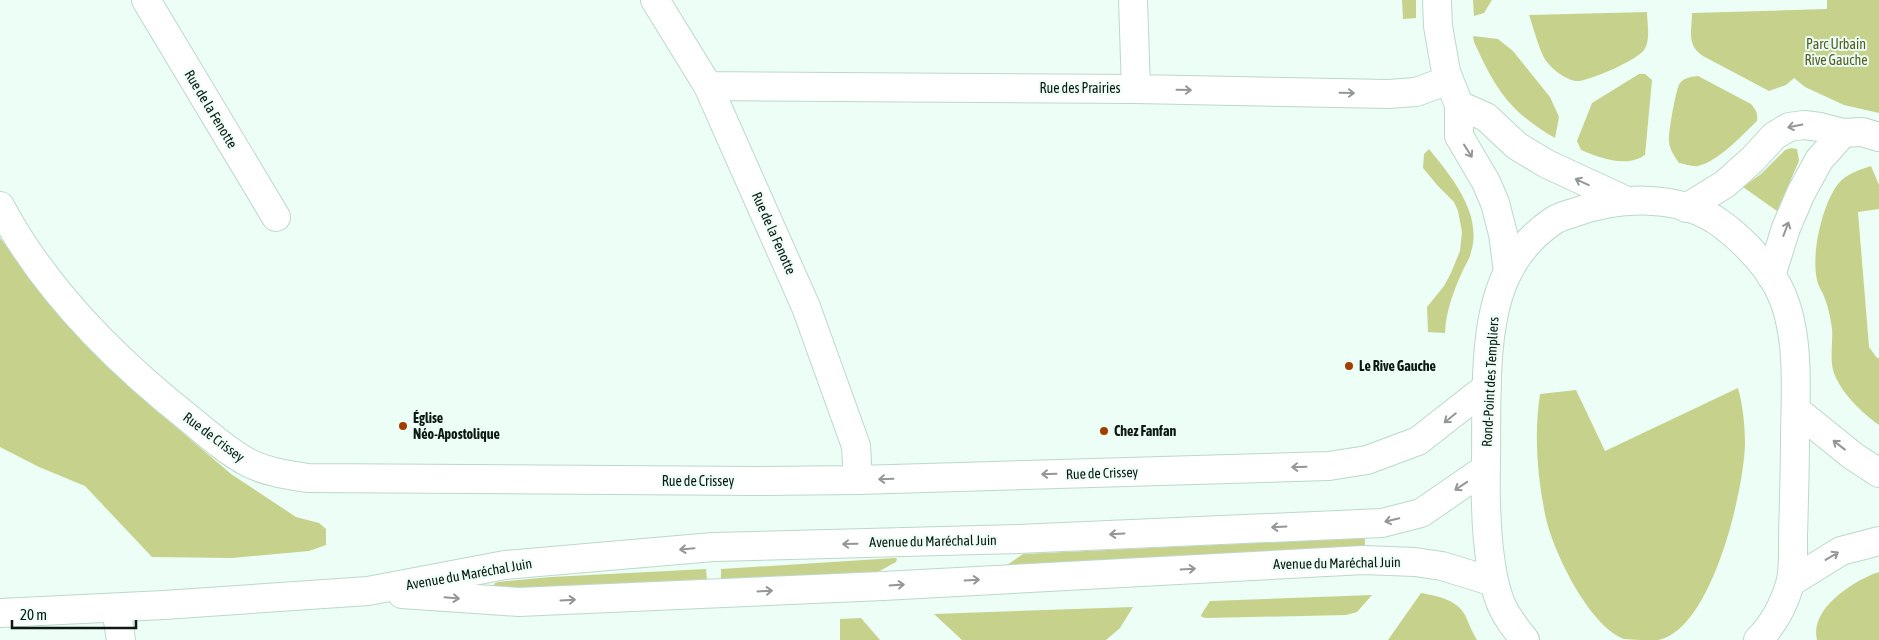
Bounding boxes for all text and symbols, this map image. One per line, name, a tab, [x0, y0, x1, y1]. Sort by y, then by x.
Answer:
park label: Parc Urbain Rive Gauche	[1804, 36, 1868, 68]
street label: Rue de la Fenotte	[181, 67, 241, 151]
street label: Rue des Prairies	[1040, 80, 1121, 96]
one-way arrow	[1176, 85, 1192, 94]
one-way arrow	[1338, 88, 1354, 98]
one-way arrow	[1788, 122, 1804, 132]
one-way arrow	[1464, 144, 1474, 158]
one-way arrow	[1575, 176, 1590, 186]
street label: Rue de la Fenotte	[749, 189, 799, 277]
one-way arrow	[1782, 222, 1791, 237]
street label: Rond-Point des Templiers	[1479, 316, 1501, 448]
place label: Le Rive Gauche	[1359, 358, 1436, 374]
marker: Le Rive Gauche	[1343, 360, 1355, 372]
street label: Rue de Crissey	[180, 409, 248, 465]
place label: Église Néo-Apostolique	[413, 410, 500, 442]
one-way arrow	[1443, 412, 1456, 423]
marker: Église Néo-Apostolique	[397, 420, 409, 432]
place label: Chez Fanfan	[1114, 423, 1176, 439]
marker: Chez Fanfan	[1098, 425, 1110, 437]
one-way arrow	[1833, 439, 1846, 450]
one-way arrow	[1291, 462, 1307, 472]
street label: Rue de Crissey	[1066, 464, 1139, 482]
one-way arrow	[1041, 470, 1057, 479]
street label: Rue de Crissey	[662, 473, 734, 489]
one-way arrow	[879, 474, 895, 484]
one-way arrow	[1454, 481, 1468, 491]
one-way arrow	[1384, 516, 1400, 525]
one-way arrow	[1271, 522, 1287, 531]
one-way arrow	[1109, 530, 1125, 539]
street label: Avenue du Maréchal Juin	[869, 532, 997, 550]
one-way arrow	[842, 539, 858, 548]
one-way arrow	[680, 545, 696, 554]
one-way arrow	[1825, 551, 1839, 561]
street label: Avenue du Maréchal Juin	[1273, 554, 1401, 572]
street label: Avenue du Maréchal Juin	[405, 555, 533, 593]
one-way arrow	[1180, 565, 1196, 574]
one-way arrow	[964, 576, 980, 585]
one-way arrow	[889, 580, 905, 589]
one-way arrow	[757, 587, 773, 596]
one-way arrow	[443, 593, 459, 603]
one-way arrow	[559, 595, 575, 604]
scale bar	[12, 598, 136, 630]
text: 20 m	[20, 606, 47, 623]

